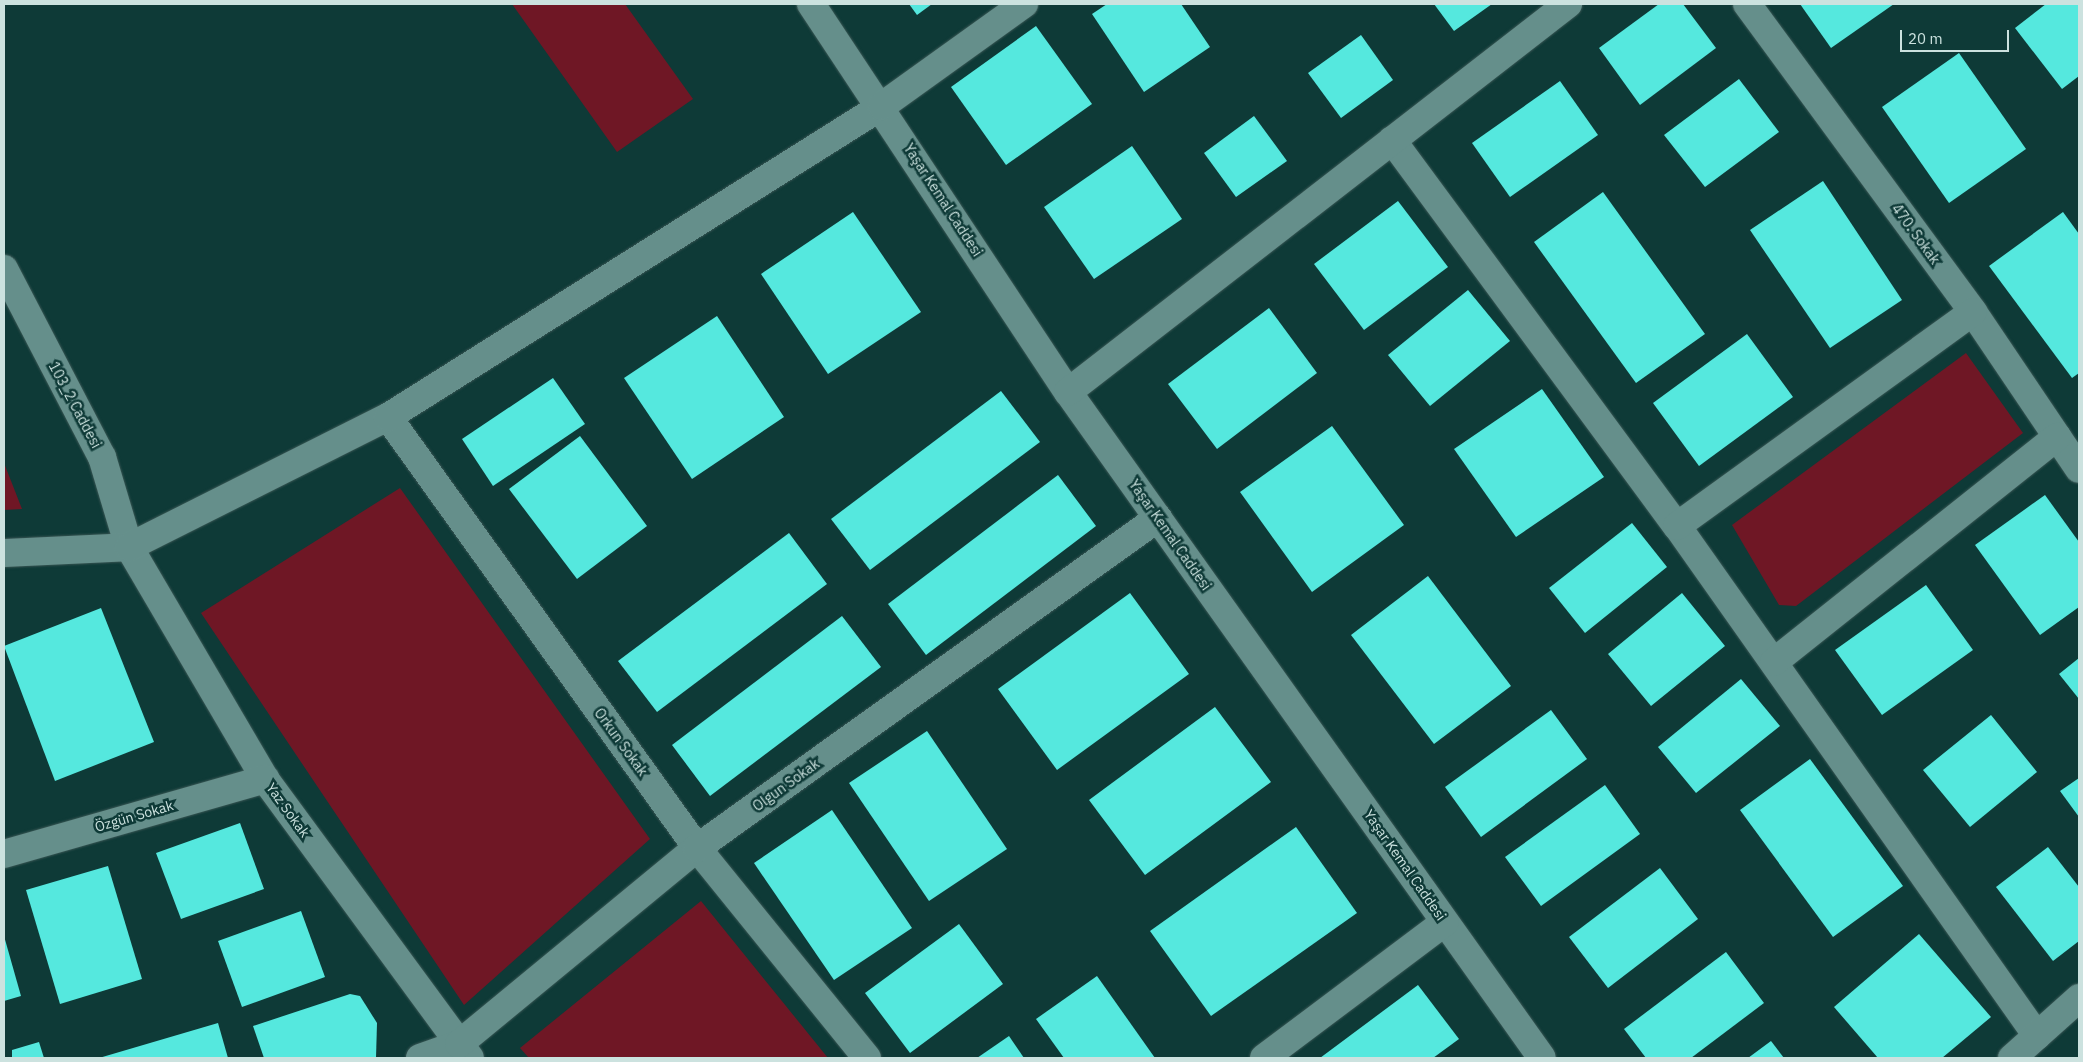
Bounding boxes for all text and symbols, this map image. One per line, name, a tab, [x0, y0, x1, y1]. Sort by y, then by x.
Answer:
scale bar	[1903, 20, 2012, 52]
text: 20 m	[1908, 29, 1943, 48]
street label: Yaşar Kemal Caddesi	[900, 140, 986, 260]
street label: 470. Sokak	[1889, 201, 1943, 267]
street label: 103_2 Caddesi	[45, 359, 105, 451]
street label: Yaşar Kemal Caddesi	[1125, 476, 1215, 594]
street label: Orkun Sokak	[591, 705, 651, 779]
street label: Olgun Sokak	[749, 755, 823, 815]
street label: Yaz Sokak	[263, 780, 313, 840]
street label: Özgün Sokak	[93, 797, 175, 835]
street label: Yaşar Kemal Caddesi	[1360, 806, 1450, 924]

